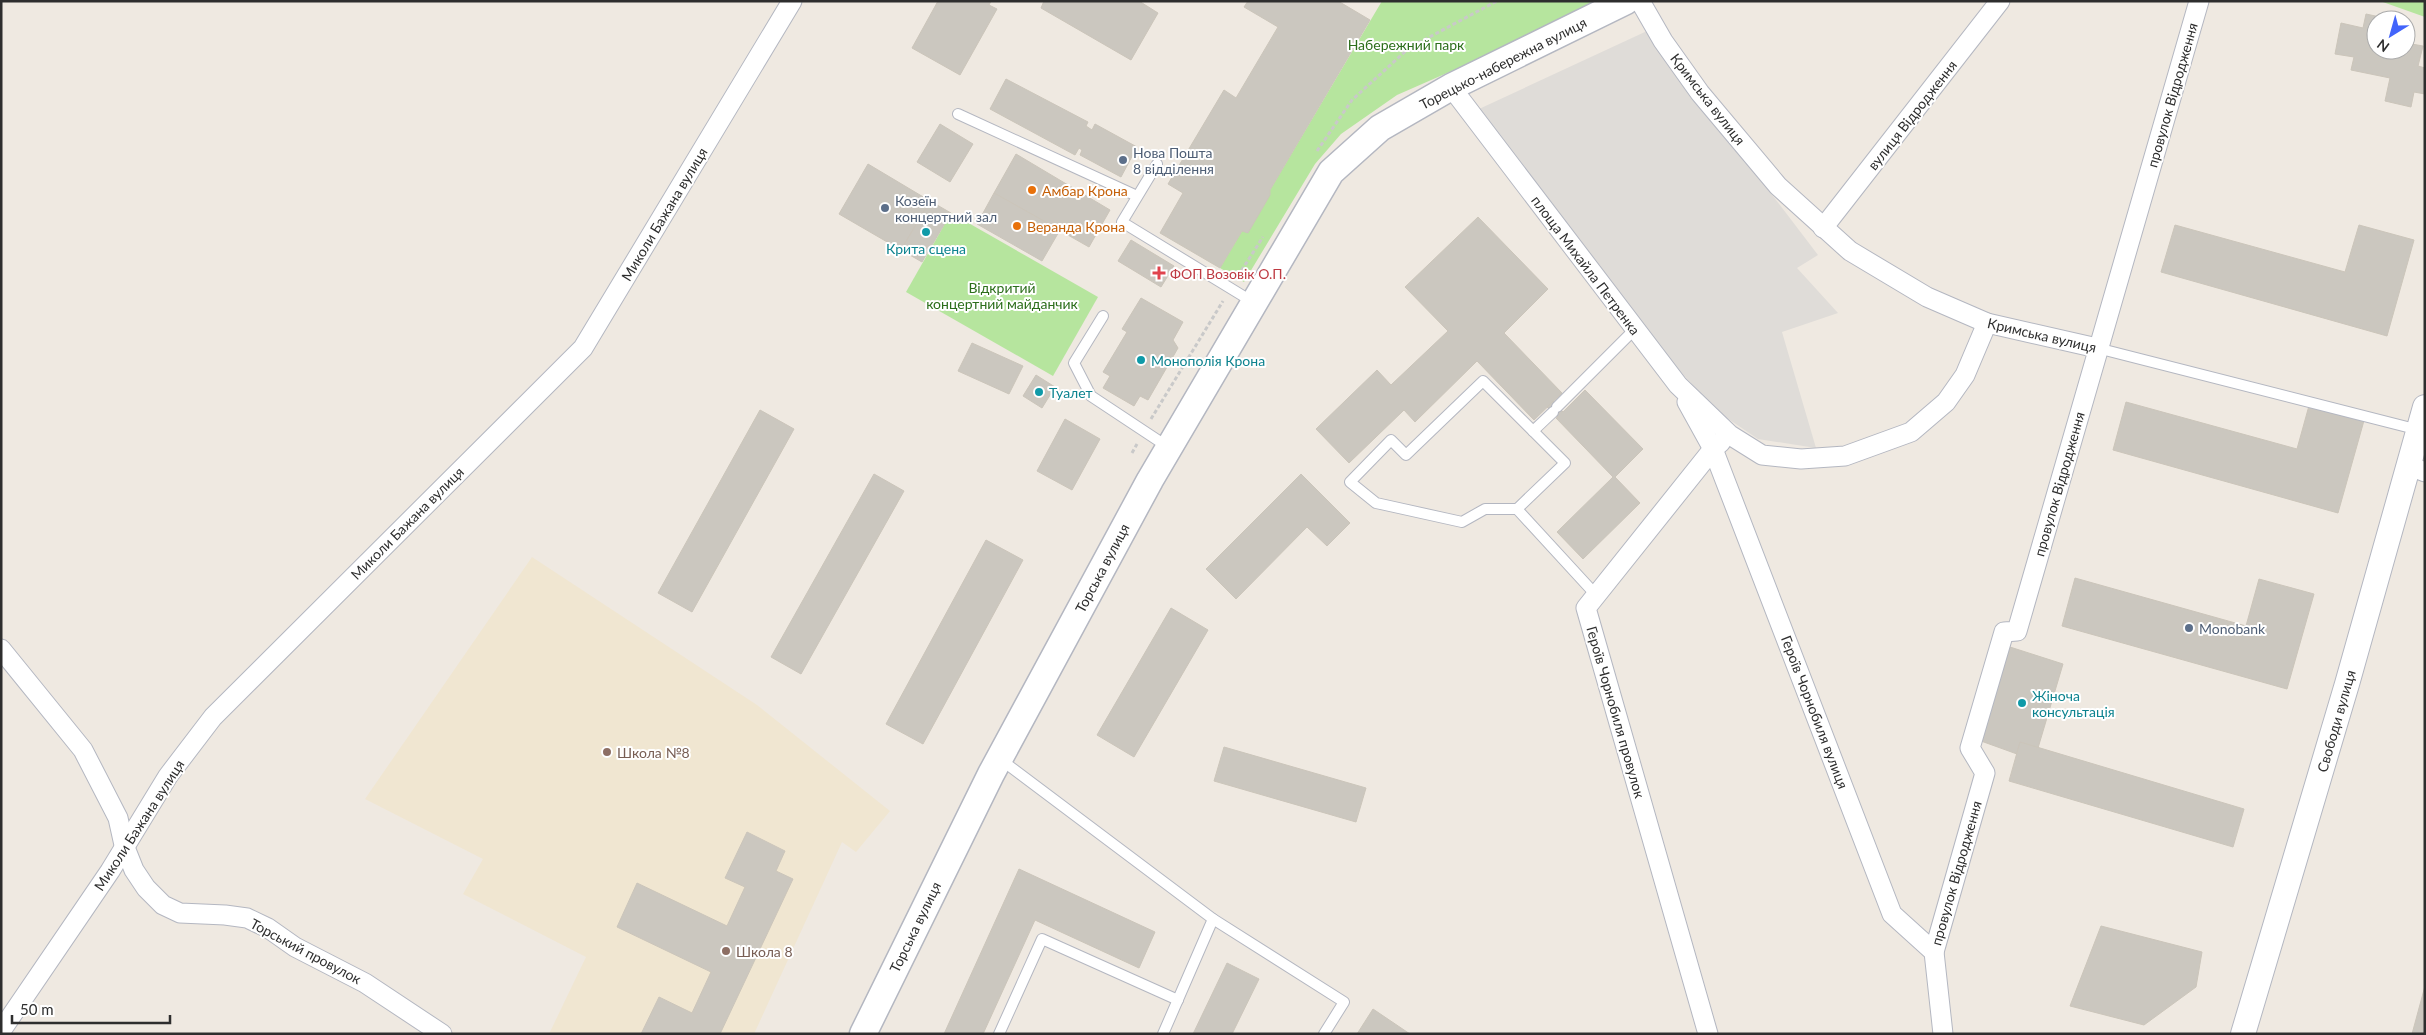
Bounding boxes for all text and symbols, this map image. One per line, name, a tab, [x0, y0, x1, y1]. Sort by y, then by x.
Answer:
north arrow	[2366, 10, 2416, 60]
street label: Торецько-набережна вулиця	[1417, 13, 1589, 113]
street label: провулок Відродження	[2143, 21, 2201, 169]
park label: Набережний парк	[1348, 36, 1465, 53]
text: N	[2373, 36, 2392, 56]
street label: Кримська вулиця	[1667, 50, 1749, 148]
street label: вулиця Відродження	[1864, 57, 1960, 173]
street label: Миколи Бажана вулиця	[617, 144, 711, 284]
place label: Нова Пошта 8 відділення	[1133, 144, 1214, 177]
marker: Нова Пошта 8 відділення	[1117, 154, 1129, 166]
place label: Амбар Крона	[1042, 182, 1128, 199]
marker: Амбар Крона	[1026, 184, 1038, 196]
place label: Козеїн концертний зал	[895, 192, 997, 225]
street label: площа Михайла Петренка	[1528, 192, 1644, 338]
marker: Козеїн концертний зал	[879, 202, 891, 214]
place label: Веранда Крона	[1027, 218, 1125, 235]
marker: Веранда Крона	[1011, 220, 1023, 232]
marker: Крита сцена	[920, 226, 932, 238]
place label: Крита сцена	[886, 240, 966, 257]
place label: ФОП Возовік О.П.	[1170, 265, 1286, 282]
marker: ФОП Возовік О.П.	[1152, 266, 1166, 280]
park label: Відкритий концертний майданчик	[926, 279, 1079, 312]
street label: Кримська вулиця	[1986, 314, 2098, 356]
place label: Монополія Крона	[1151, 352, 1265, 369]
marker: Монополія Крона	[1135, 354, 1147, 366]
place label: Туалет	[1049, 384, 1093, 401]
marker: Туалет	[1033, 386, 1045, 398]
street label: провулок Відродження	[2030, 410, 2088, 558]
street label: Миколи Бажана вулиця	[347, 463, 467, 583]
street label: Торська вулиця	[1071, 521, 1133, 615]
place label: Monobank	[2199, 620, 2266, 637]
marker: Monobank	[2183, 622, 2195, 634]
street label: Героїв Чорнобиля провулок	[1583, 624, 1649, 801]
street label: Героїв Чорнобиля вулиця	[1778, 633, 1852, 791]
street label: Свободи вулиця	[2313, 668, 2359, 774]
place label: Жіноча консультація	[2032, 687, 2115, 720]
marker: Жіноча консультація	[2016, 697, 2028, 709]
place label: Школа №8	[617, 744, 690, 761]
marker: Школа №8	[601, 746, 613, 758]
street label: Миколи Бажана вулиця	[90, 756, 188, 894]
street label: провулок Відродження	[1927, 799, 1985, 947]
street label: Торська вулиця	[886, 879, 944, 975]
street label: Торський провулок	[248, 915, 365, 988]
place label: Школа 8	[736, 943, 793, 960]
marker: Школа 8	[720, 945, 732, 957]
scale bar	[12, 992, 170, 1024]
text: 50 m	[20, 1000, 54, 1018]

